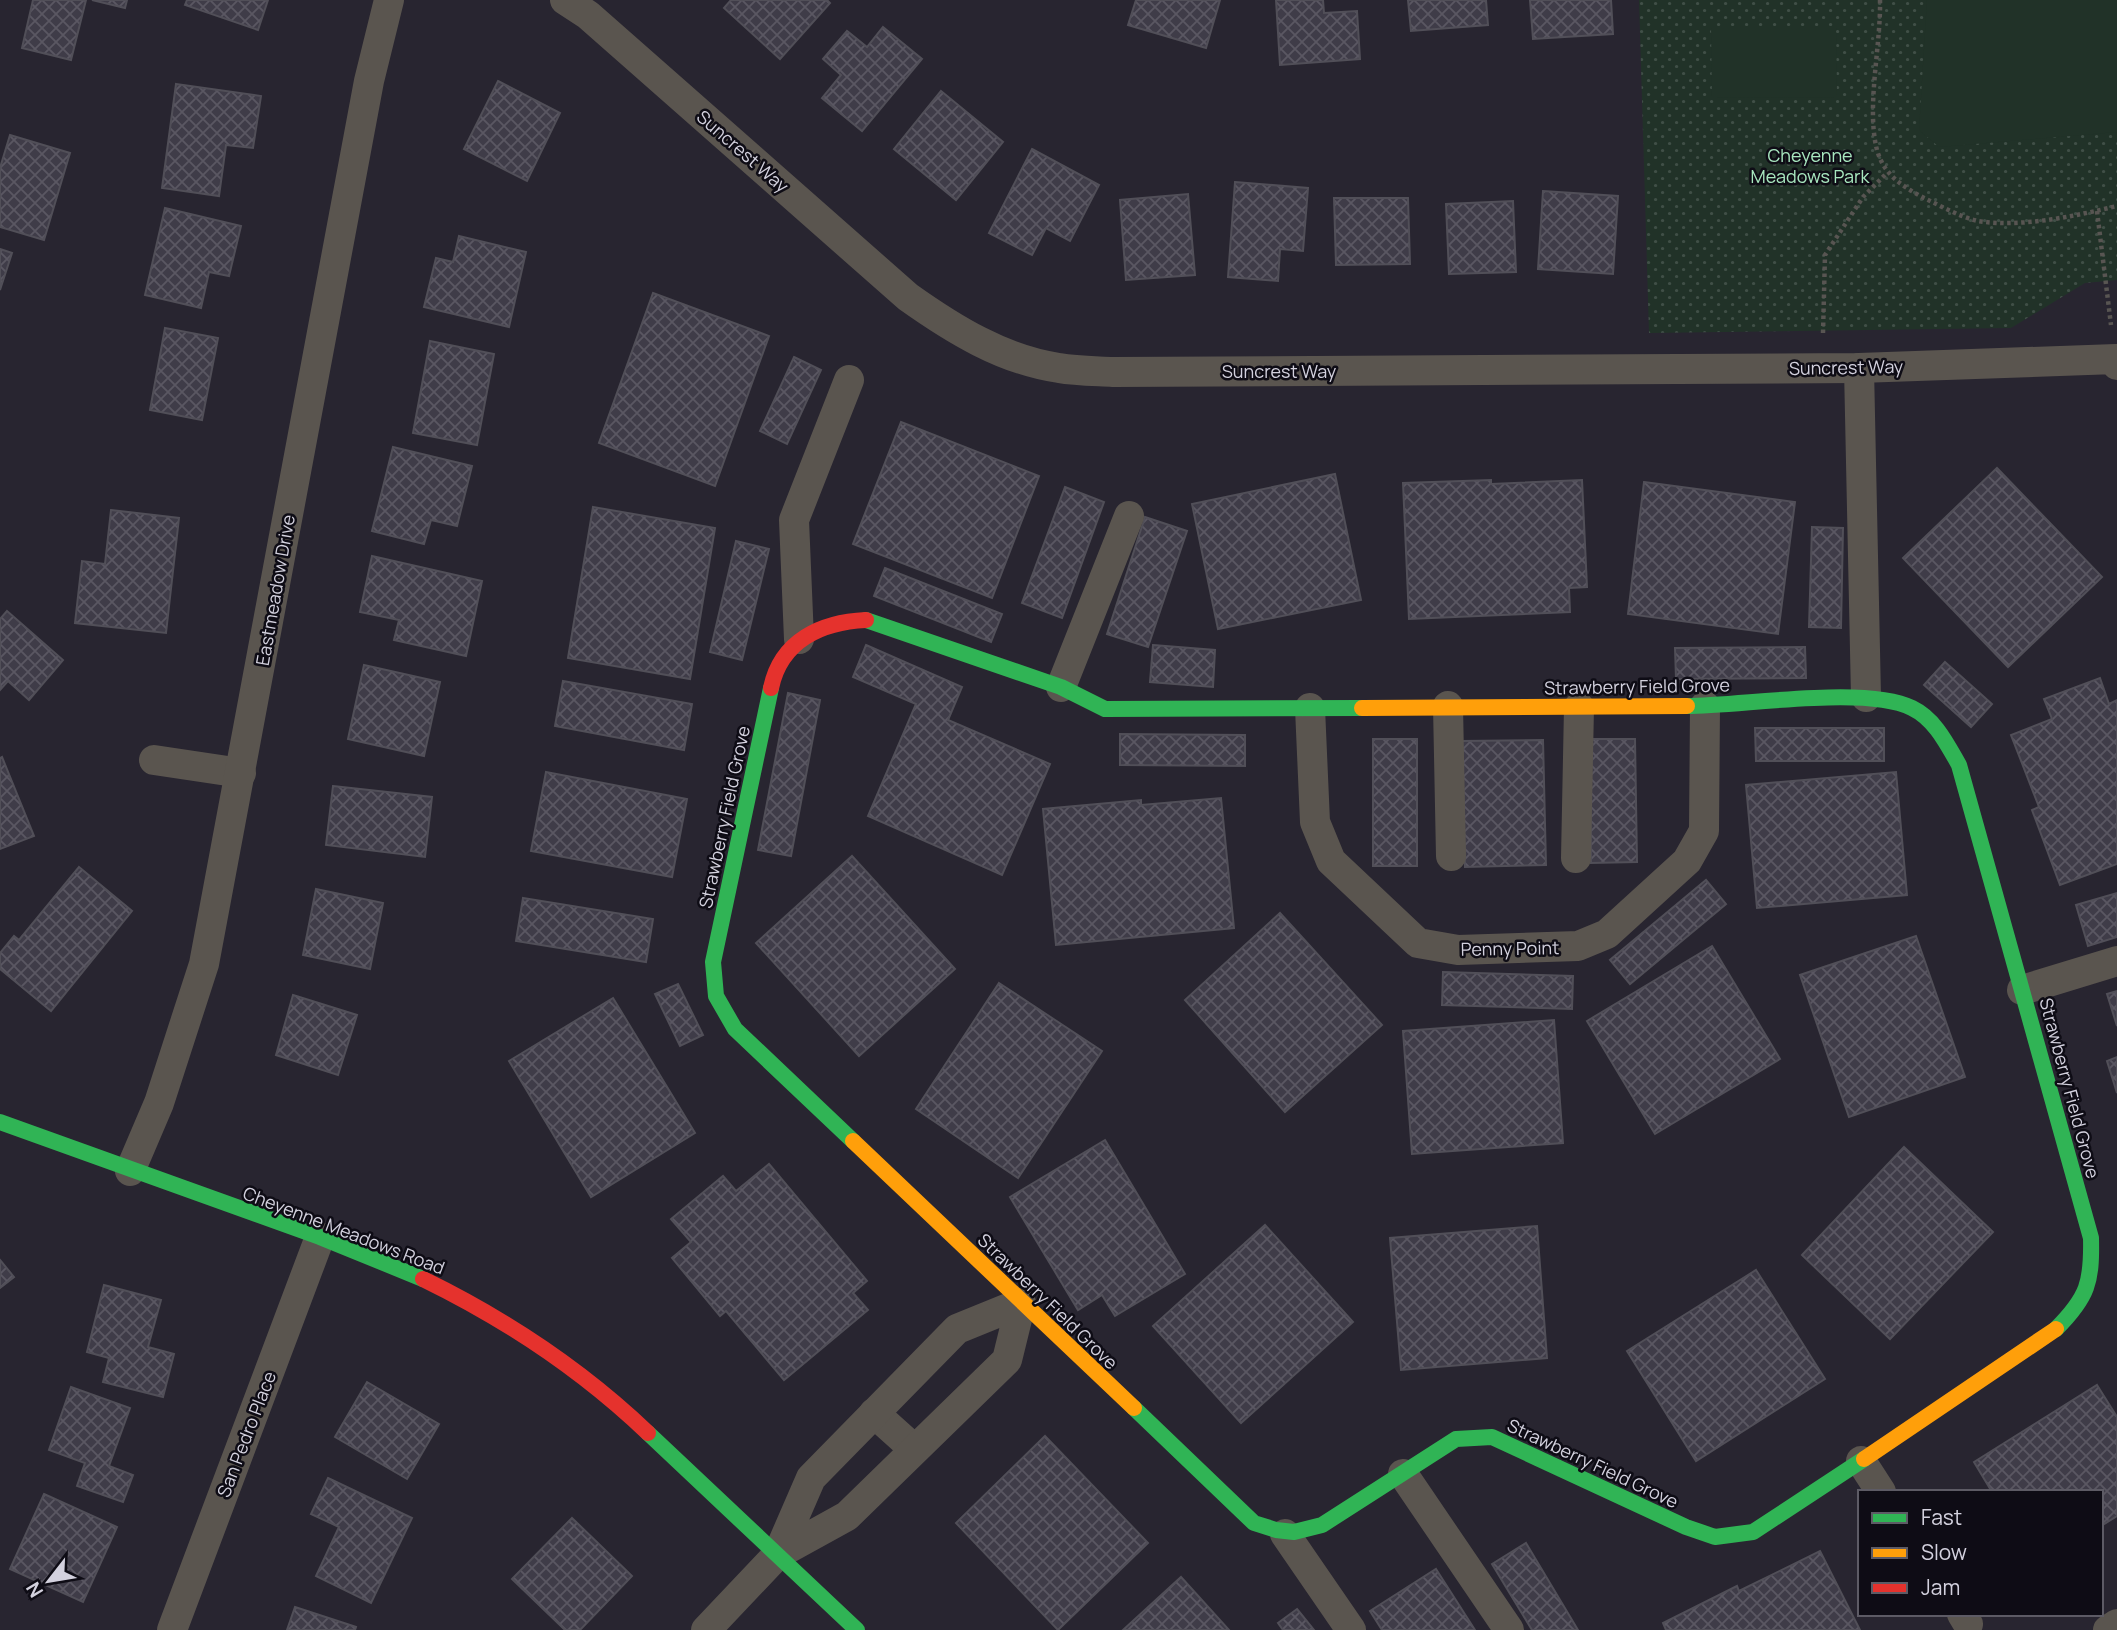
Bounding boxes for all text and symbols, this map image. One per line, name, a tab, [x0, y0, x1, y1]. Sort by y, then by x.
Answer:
street label: Suncrest Way	[692, 104, 794, 198]
park label: Cheyenne Meadows Park	[1751, 143, 1870, 188]
street label: Suncrest Way	[1789, 354, 1904, 380]
street label: Suncrest Way	[1222, 359, 1337, 383]
street label: Eastmeadow Drive	[250, 513, 300, 667]
street label: Strawberry Field Grove	[1544, 672, 1730, 700]
street label: Strawberry Field Grove	[693, 724, 755, 910]
street label: Penny Point	[1460, 935, 1560, 961]
street label: Strawberry Field Grove	[2034, 995, 2106, 1181]
street label: Cheyenne Meadows Road	[240, 1180, 448, 1280]
street label: Strawberry Field Grove	[973, 1228, 1123, 1374]
street label: San Pedro Place	[211, 1368, 281, 1500]
street label: Strawberry Field Grove	[1504, 1413, 1682, 1513]
legend	[1858, 1490, 2103, 1616]
text: Fast	[1921, 1503, 1962, 1531]
text: Slow	[1921, 1538, 1967, 1566]
north arrow	[14, 1546, 84, 1616]
text: Jam	[1921, 1573, 1960, 1601]
text: N	[20, 1577, 49, 1602]

